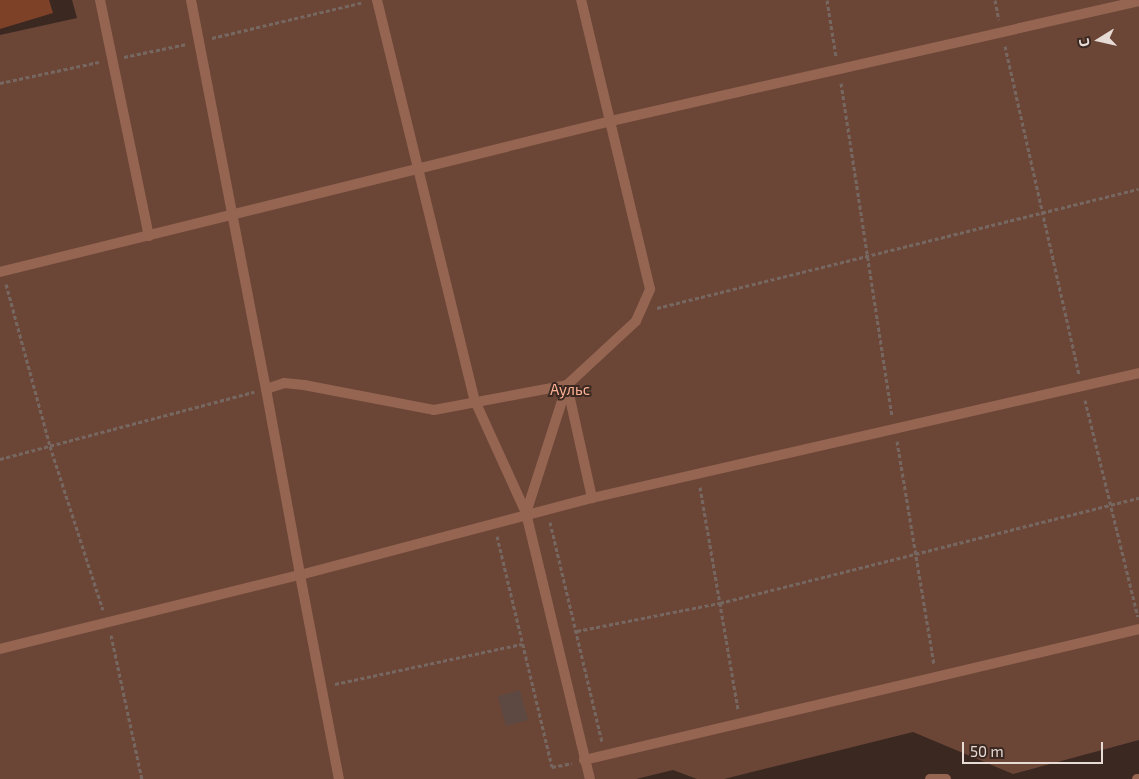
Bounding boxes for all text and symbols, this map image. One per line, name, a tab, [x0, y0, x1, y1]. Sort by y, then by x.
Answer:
north arrow	[1074, 15, 1124, 65]
text: С	[1075, 37, 1093, 48]
park label: Аульс	[550, 381, 590, 399]
scale bar	[964, 732, 1105, 764]
text: 50 m	[970, 742, 1004, 760]

